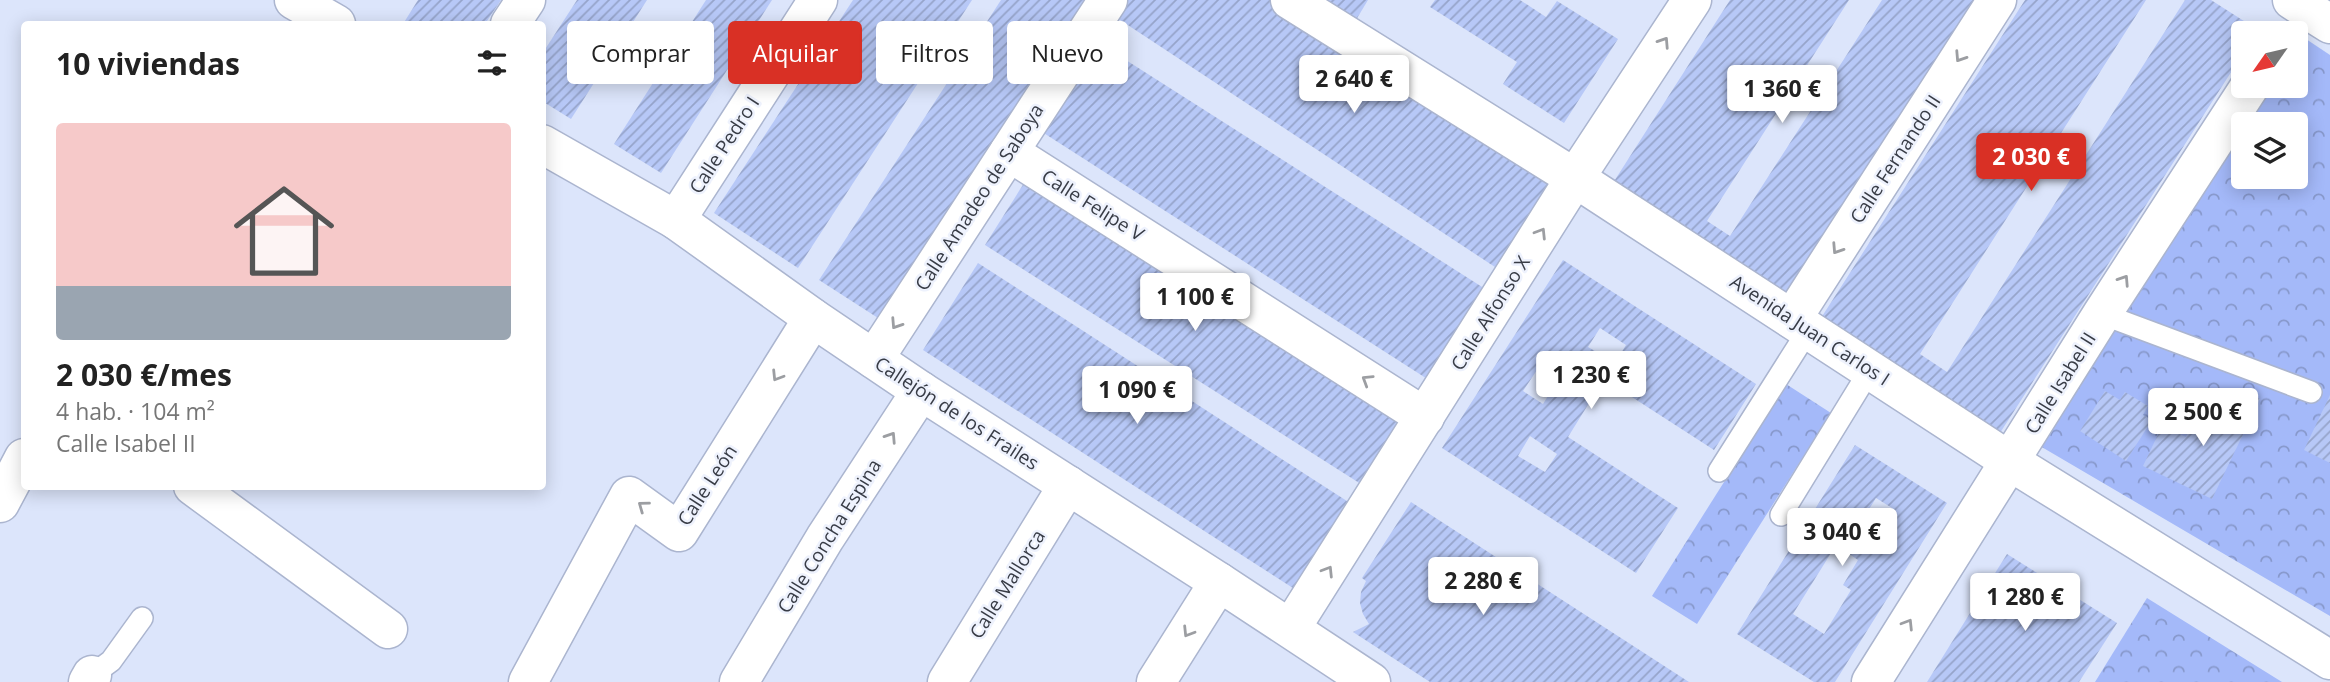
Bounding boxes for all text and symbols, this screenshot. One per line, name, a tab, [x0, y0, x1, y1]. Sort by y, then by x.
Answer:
chip: Comprar	[567, 21, 714, 84]
chip: Alquilar	[728, 21, 862, 84]
chip: Filtros	[876, 21, 993, 84]
chip: Nuevo	[1007, 21, 1128, 84]
north arrow	[2231, 21, 2308, 98]
map controls	[2231, 21, 2308, 189]
one-way arrow	[1656, 37, 1669, 50]
text: 10 viviendas	[56, 43, 240, 84]
icon: filters	[473, 44, 511, 82]
one-way arrow	[1955, 50, 1968, 63]
pin: 2 640 €	[1289, 55, 1419, 115]
text: 2 640 €	[1315, 62, 1393, 94]
pin: 1 360 €	[1717, 66, 1847, 125]
text: 1 360 €	[1743, 72, 1821, 104]
street label: Calle Fernando II	[1844, 90, 1946, 228]
street label: Calle Pedro I	[683, 91, 765, 199]
street label: Calle Amadeo de Saboya	[909, 99, 1049, 295]
button: layers	[2231, 112, 2308, 189]
pin: 2 030 €	[1966, 134, 2096, 193]
text: 2 030 €	[1992, 140, 2070, 172]
street label: Calle Felipe V	[1037, 163, 1150, 247]
icon: home	[221, 168, 347, 294]
one-way arrow	[1532, 228, 1545, 241]
one-way arrow	[1833, 241, 1845, 254]
street label: Calle Alfonso X	[1444, 251, 1536, 375]
street label: Avenida Juan Carlos I	[1725, 269, 1895, 391]
pin: 1 100 €	[1130, 274, 1260, 333]
one-way arrow	[2116, 274, 2129, 287]
text: 1 100 €	[1156, 280, 1234, 312]
one-way arrow	[892, 316, 905, 329]
street label: Calle Isabel II	[2018, 327, 2102, 439]
street label: Callejón de los Frailes	[870, 350, 1044, 476]
pin: 1 230 €	[1526, 352, 1656, 411]
text: 2 030 €/mes	[56, 354, 232, 395]
text: 1 230 €	[1552, 358, 1630, 390]
pin: 1 090 €	[1072, 366, 1202, 426]
one-way arrow	[772, 368, 785, 381]
text: 1 090 €	[1098, 373, 1176, 405]
one-way arrow	[1362, 376, 1375, 389]
pin: 2 500 €	[2138, 388, 2268, 448]
text: 4 hab. · 104 m²	[56, 395, 215, 427]
text: 2 500 €	[2164, 395, 2242, 427]
text: Calle Isabel II	[56, 427, 196, 459]
one-way arrow	[883, 431, 896, 444]
street label: Calle León	[671, 440, 743, 530]
street label: Calle Concha Espina	[771, 454, 887, 618]
one-way arrow	[639, 502, 651, 515]
pin: 3 040 €	[1777, 508, 1907, 568]
text: 3 040 €	[1803, 515, 1881, 547]
street label: Calle Mallorca	[963, 525, 1051, 643]
pin: 2 280 €	[1418, 558, 1548, 617]
text: 2 280 €	[1444, 564, 1522, 596]
one-way arrow	[1319, 565, 1332, 578]
pin: 1 280 €	[1960, 574, 2090, 633]
text: 1 280 €	[1986, 580, 2064, 612]
one-way arrow	[1900, 619, 1913, 632]
one-way arrow	[1183, 624, 1196, 637]

